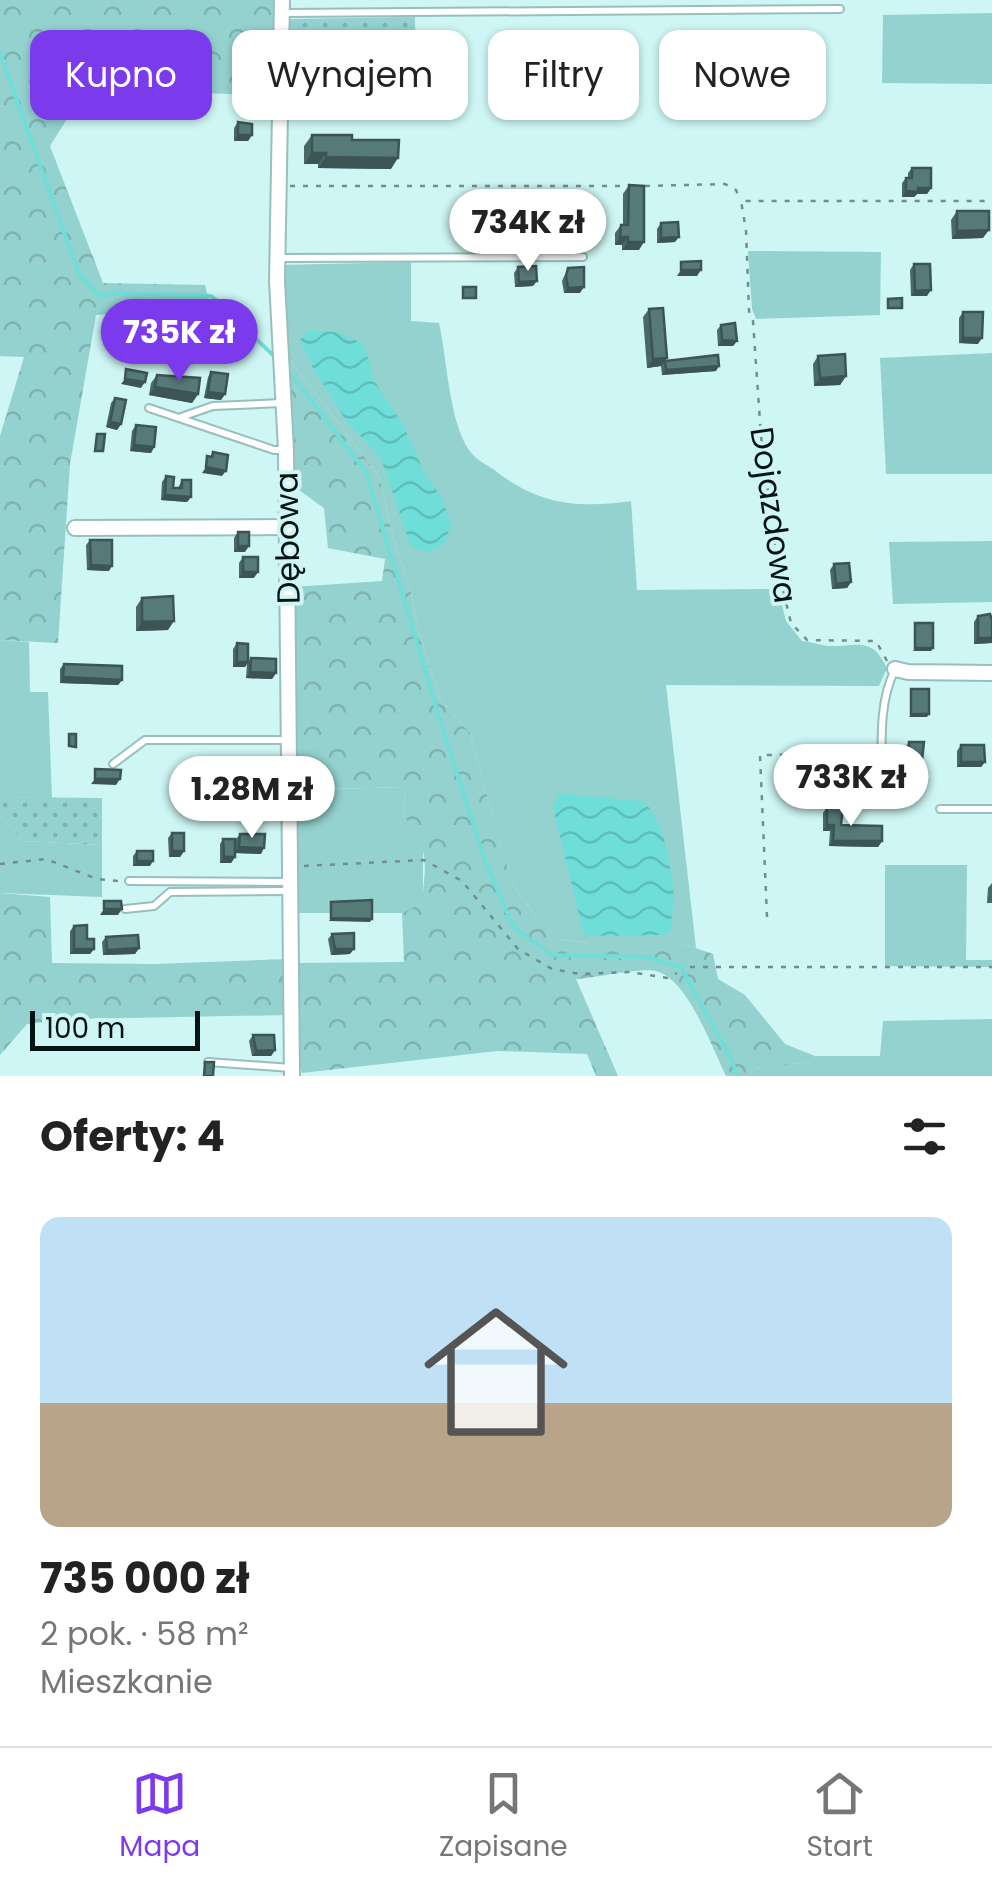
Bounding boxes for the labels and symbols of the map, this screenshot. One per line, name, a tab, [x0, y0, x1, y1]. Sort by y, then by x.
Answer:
pin: 734K zł	[436, 189, 620, 274]
pin: 735K zł	[87, 299, 271, 384]
street label: Dojazdowa	[739, 424, 809, 606]
street label: Dębowa	[263, 471, 311, 605]
pin: 733K zł	[759, 744, 943, 829]
pin: 1.28M zł	[149, 756, 355, 841]
scale bar	[30, 1006, 200, 1050]

